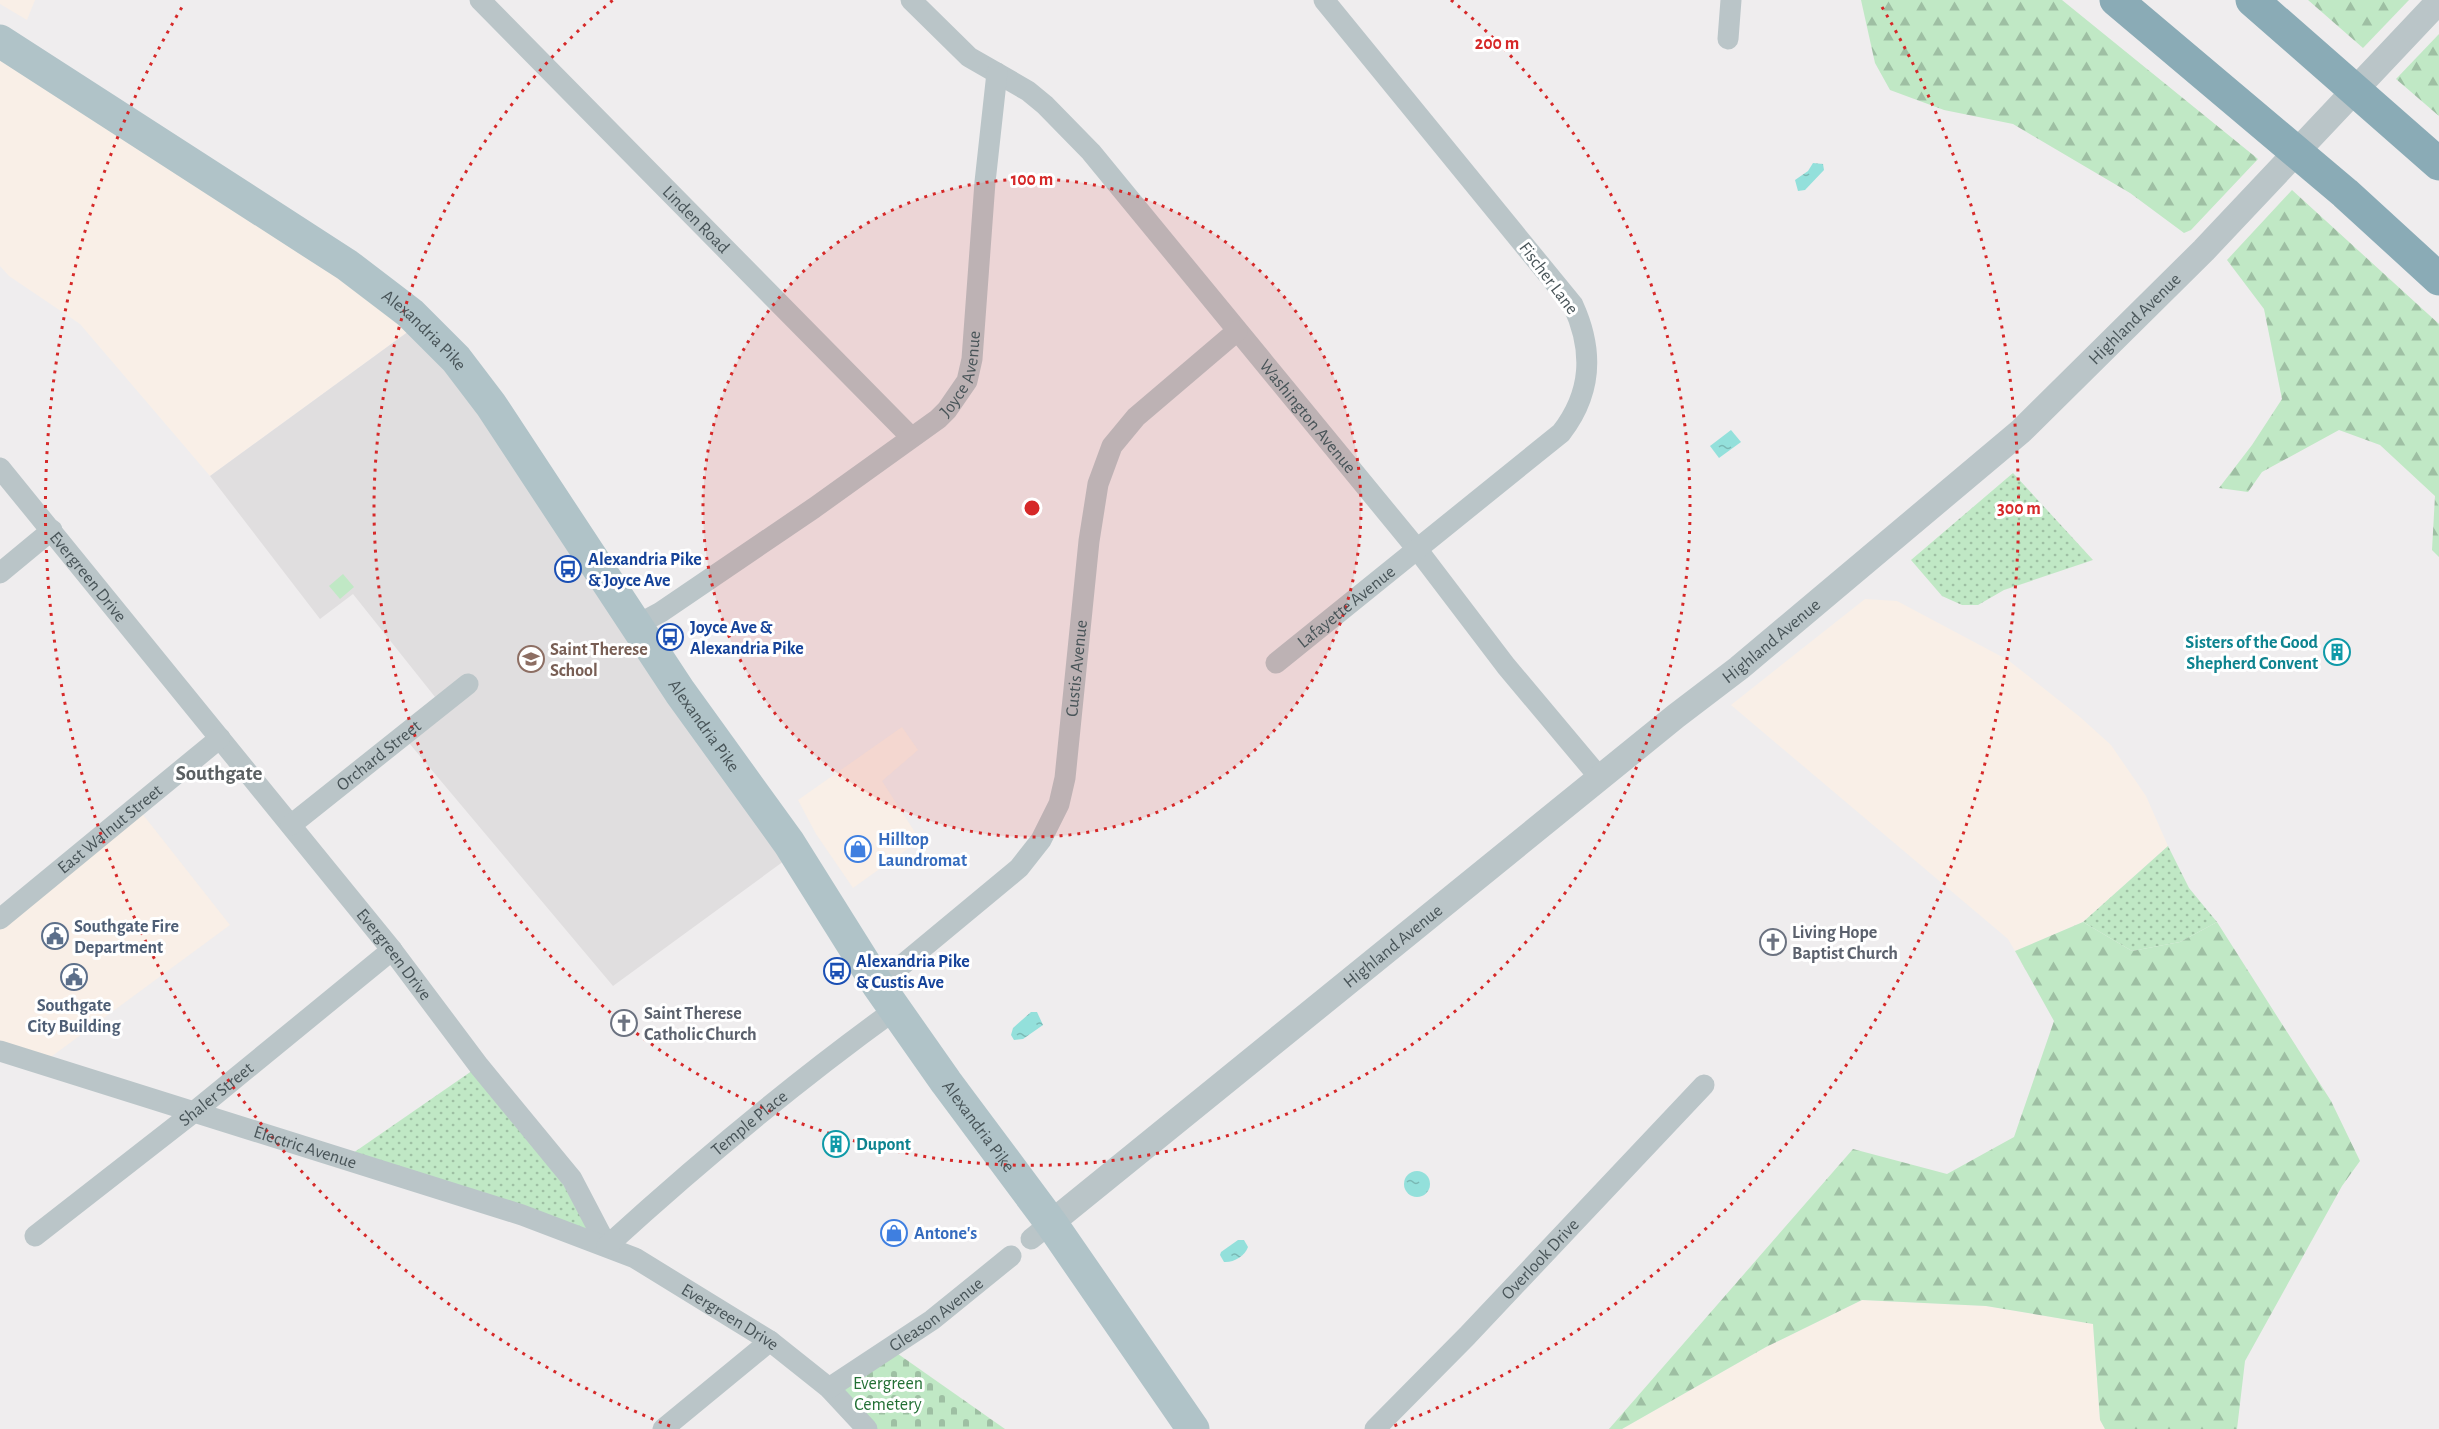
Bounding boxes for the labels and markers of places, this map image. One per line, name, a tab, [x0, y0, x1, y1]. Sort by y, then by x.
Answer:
centre of rings	[1022, 498, 1042, 518]
place label: Alexandria Pike & Joyce Ave	[588, 551, 702, 590]
bus stop icon: Alexandria Pike & Joyce Ave	[553, 554, 583, 584]
place label: Joyce Ave & Alexandria Pike	[690, 619, 804, 658]
bus stop icon: Joyce Ave & Alexandria Pike	[655, 622, 685, 652]
place label: Sisters of the Good Shepherd Convent	[2185, 634, 2319, 673]
building icon: Sisters of the Good Shepherd Convent	[2322, 637, 2352, 667]
place label: Saint Therese School	[550, 641, 648, 680]
school or university icon: Saint Therese School	[516, 644, 546, 674]
place label: Hilltop Laundromat	[878, 831, 967, 870]
shop icon: Hilltop Laundromat	[843, 834, 873, 864]
place label: Southgate Fire Department	[74, 918, 179, 957]
public building icon: Southgate Fire Department	[40, 921, 70, 951]
place label: Living Hope Baptist Church	[1792, 924, 1898, 963]
church icon: Living Hope Baptist Church	[1758, 927, 1788, 957]
place label: Alexandria Pike & Custis Ave	[856, 953, 970, 992]
bus stop icon: Alexandria Pike & Custis Ave	[822, 956, 852, 986]
public building icon: Southgate City Building	[59, 962, 89, 992]
place label: Southgate City Building	[28, 997, 121, 1036]
place label: Saint Therese Catholic Church	[644, 1005, 757, 1044]
church icon: Saint Therese Catholic Church	[609, 1008, 639, 1038]
building icon: Dupont	[821, 1129, 851, 1159]
place label: Dupont	[856, 1136, 911, 1154]
shop icon: Antone's	[879, 1218, 909, 1248]
place label: Antone's	[914, 1225, 977, 1243]

